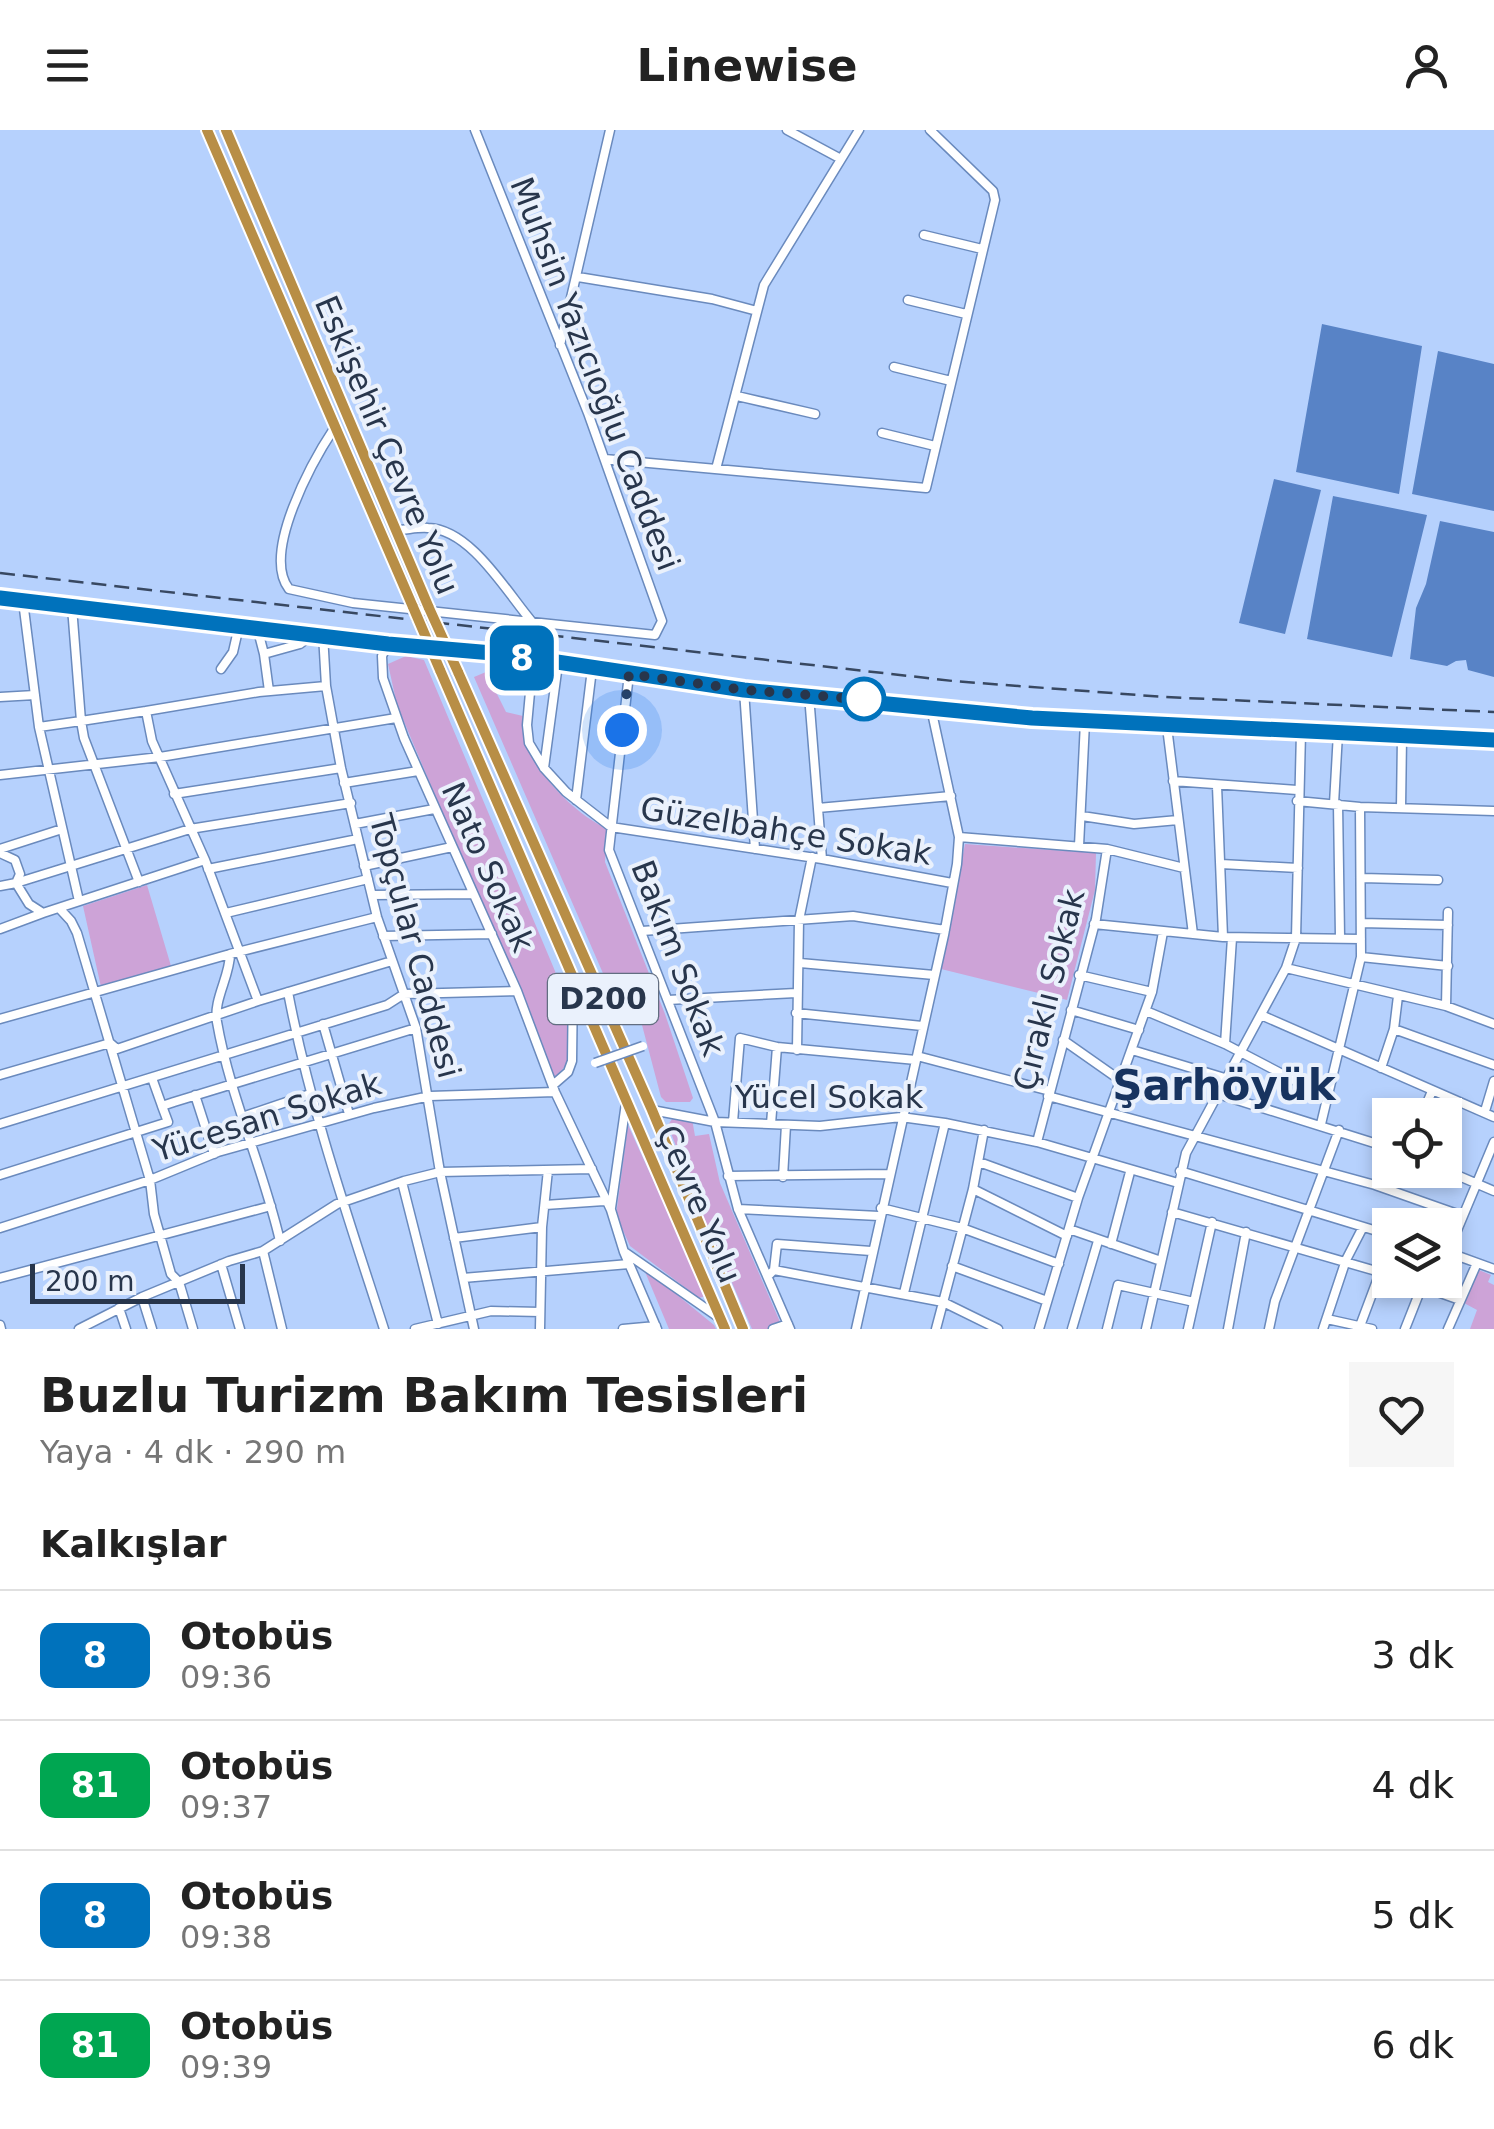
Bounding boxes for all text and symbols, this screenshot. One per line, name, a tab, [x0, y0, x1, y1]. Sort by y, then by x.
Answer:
icon: menu	[40, 38, 95, 93]
icon: person	[1399, 38, 1454, 93]
text: Linewise	[637, 39, 857, 92]
street label: Muhsin Yazıcıoğlu Caddesi	[502, 172, 688, 576]
street label: Eskişehir Çevre Yolu	[307, 290, 467, 600]
line badge: 8	[490, 626, 554, 690]
text: 8	[510, 638, 534, 678]
unlabelled marker	[843, 678, 885, 720]
your location	[597, 705, 647, 755]
street label: Nato Sokak	[434, 776, 543, 958]
street label: Güzelbahçe Sokak	[638, 789, 935, 873]
street label: Topçular Caddesi	[361, 809, 468, 1082]
street label: Bakım Sokak	[623, 855, 733, 1062]
street label: Çıraklı Sokak	[1006, 885, 1093, 1095]
road number: D200	[548, 974, 658, 1024]
district label: Şarhöyük	[1112, 1061, 1337, 1110]
street label: Yücesan Sokak	[148, 1064, 386, 1170]
street label: Yücel Sokak	[734, 1078, 924, 1116]
map controls	[1372, 1098, 1462, 1298]
button: locate	[1372, 1098, 1462, 1188]
street label: Çevre Yolu	[649, 1120, 749, 1288]
button: layers	[1372, 1208, 1462, 1298]
scale bar	[30, 1259, 245, 1304]
text: 200 m	[45, 1265, 135, 1298]
button: heart	[1349, 1362, 1454, 1467]
text: Buzlu Turizm Bakım Tesisleri	[40, 1367, 808, 1423]
text: Yaya · 4 dk · 290 m	[40, 1433, 346, 1471]
text: Kalkışlar	[40, 1522, 226, 1566]
text: Otobüs	[180, 1614, 333, 1658]
text: 3 dk	[1372, 1633, 1454, 1677]
text: 8	[83, 1635, 107, 1675]
text: 09:36	[180, 1658, 272, 1696]
text: Otobüs	[180, 1744, 333, 1788]
text: 4 dk	[1372, 1763, 1454, 1807]
text: 81	[71, 1765, 119, 1805]
text: 09:37	[180, 1788, 272, 1826]
text: Otobüs	[180, 1874, 333, 1918]
text: 5 dk	[1372, 1893, 1454, 1937]
text: 8	[83, 1895, 107, 1935]
text: 09:38	[180, 1918, 272, 1956]
text: Otobüs	[180, 2004, 333, 2048]
text: 6 dk	[1372, 2023, 1454, 2067]
text: 81	[71, 2025, 119, 2065]
text: 09:39	[180, 2048, 272, 2086]

